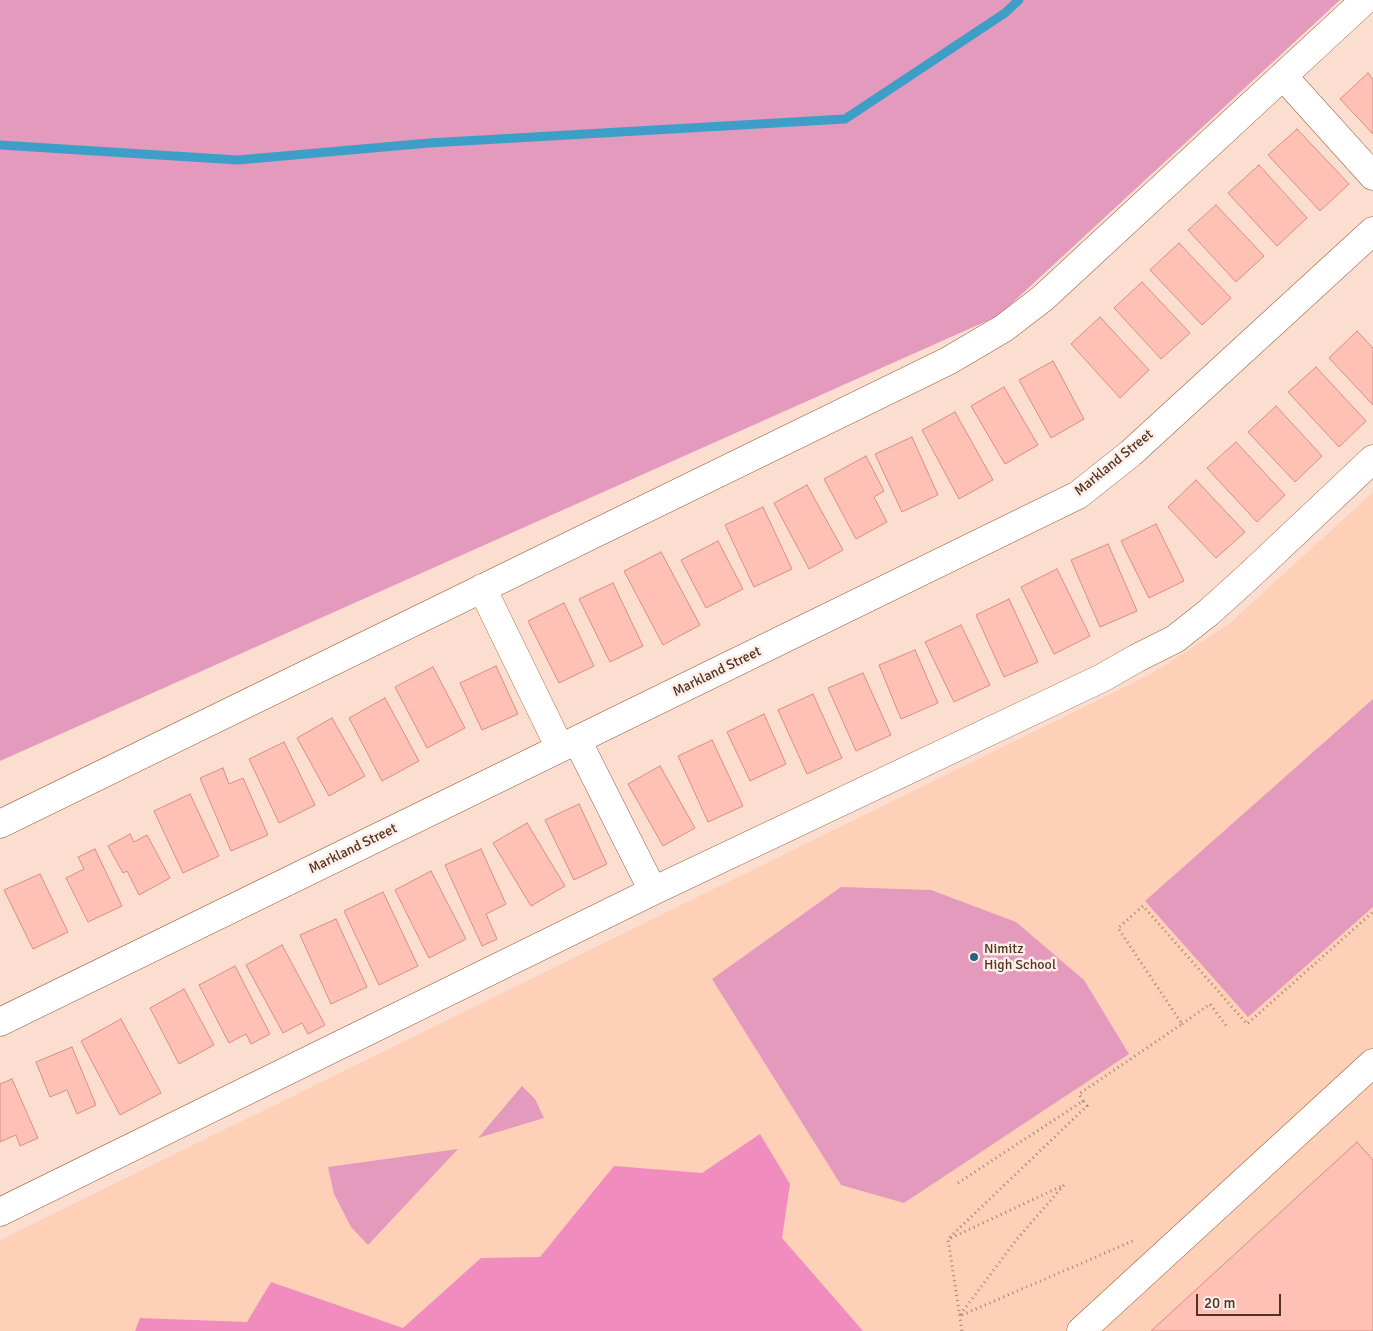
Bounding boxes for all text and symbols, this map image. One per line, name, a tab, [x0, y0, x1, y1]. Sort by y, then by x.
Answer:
street label: Markland Street	[1071, 426, 1157, 500]
street label: Markland Street	[670, 643, 764, 701]
street label: Markland Street	[306, 820, 400, 878]
place label: Nimitz High School	[984, 941, 1056, 974]
marker: Nimitz High School	[968, 951, 980, 963]
scale bar	[1198, 1284, 1283, 1316]
text: 20 m	[1204, 1294, 1235, 1312]

